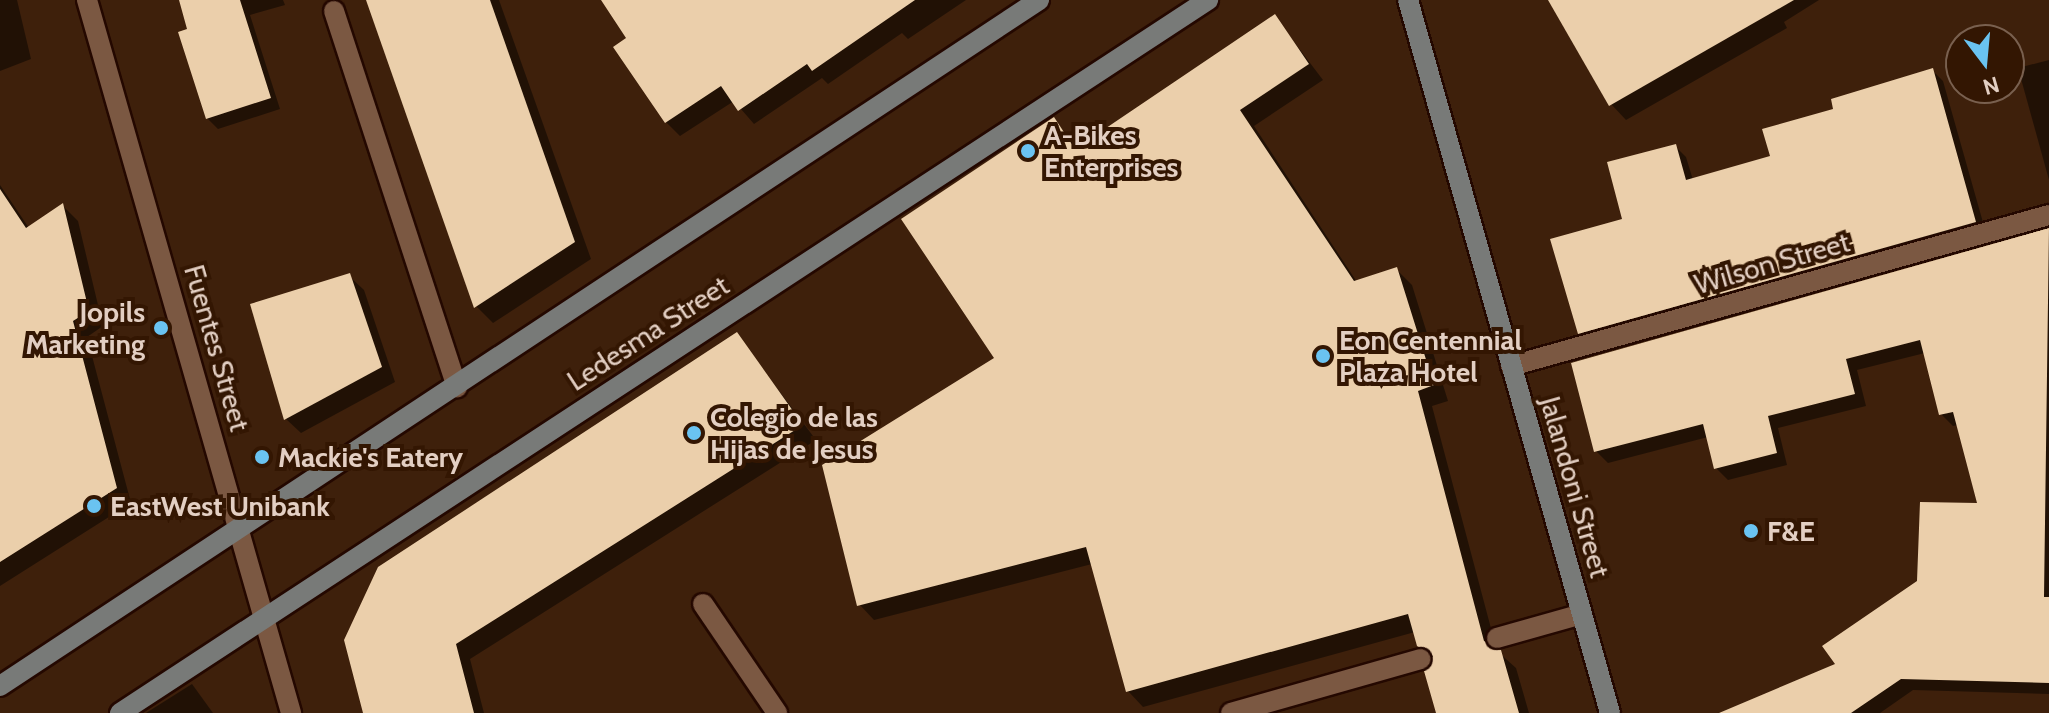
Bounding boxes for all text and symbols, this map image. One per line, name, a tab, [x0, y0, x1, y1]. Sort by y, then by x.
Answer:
north arrow	[1945, 24, 2025, 104]
text: N	[1980, 71, 2002, 101]
place label: A-Bikes Enterprises	[1044, 118, 1178, 184]
marker: A-Bikes Enterprises	[1019, 142, 1037, 160]
street label: Wilson Street	[1691, 225, 1853, 301]
street label: Fuentes Street	[177, 261, 257, 435]
street label: Ledesma Street	[561, 268, 735, 398]
place label: Jopils Marketing	[25, 295, 145, 361]
marker: Jopils Marketing	[152, 319, 170, 337]
place label: Eon Centennial Plaza Hotel	[1339, 323, 1522, 389]
marker: Eon Centennial Plaza Hotel	[1314, 347, 1332, 365]
street label: Jalandoni Street	[1533, 393, 1617, 581]
place label: Colegio de las Hijas de Jesus	[710, 400, 878, 466]
marker: Colegio de las Hijas de Jesus	[685, 424, 703, 442]
place label: Mackie's Eatery	[278, 440, 463, 474]
marker: Mackie's Eatery	[253, 448, 271, 466]
place label: EastWest Unibank	[110, 489, 330, 523]
marker: EastWest Unibank	[85, 497, 103, 515]
place label: F&E	[1767, 514, 1815, 548]
marker: F&E	[1742, 522, 1760, 540]

